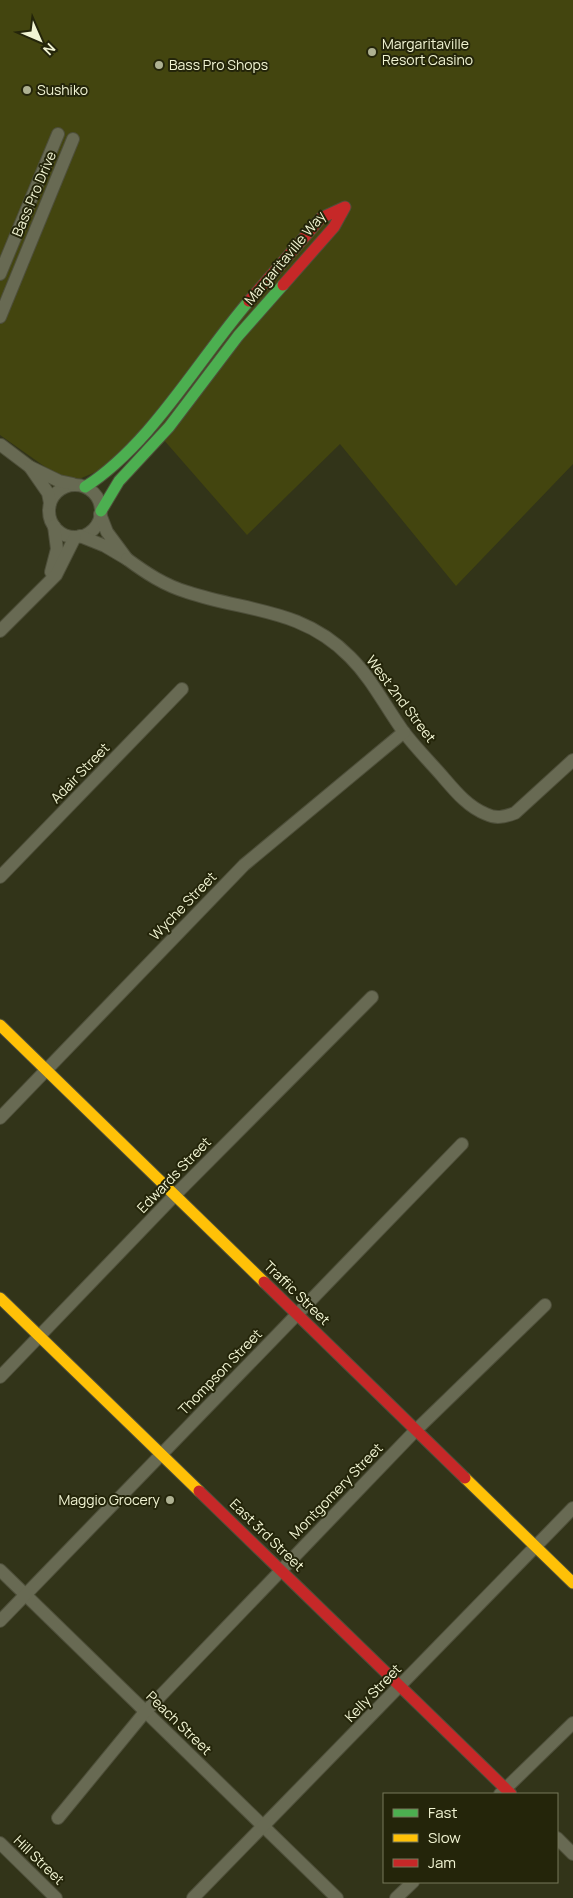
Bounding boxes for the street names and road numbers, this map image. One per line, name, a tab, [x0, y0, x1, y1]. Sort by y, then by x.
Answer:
street label: Bass Pro Drive	[7, 148, 60, 239]
street label: Margaritaville Way	[240, 206, 330, 309]
street label: West 2nd Street	[362, 651, 441, 747]
street label: Adair Street	[46, 738, 114, 807]
street label: Wyche Street	[145, 867, 220, 944]
street label: Edwards Street	[132, 1132, 215, 1217]
street label: Traffic Street	[260, 1256, 335, 1329]
street label: Thompson Street	[174, 1324, 266, 1419]
street label: Montgomery Street	[285, 1438, 387, 1543]
street label: East 3rd Street	[226, 1494, 309, 1575]
street label: Kelly Street	[340, 1659, 405, 1726]
street label: Peach Street	[142, 1687, 217, 1759]
street label: Hill Street	[10, 1831, 69, 1889]

